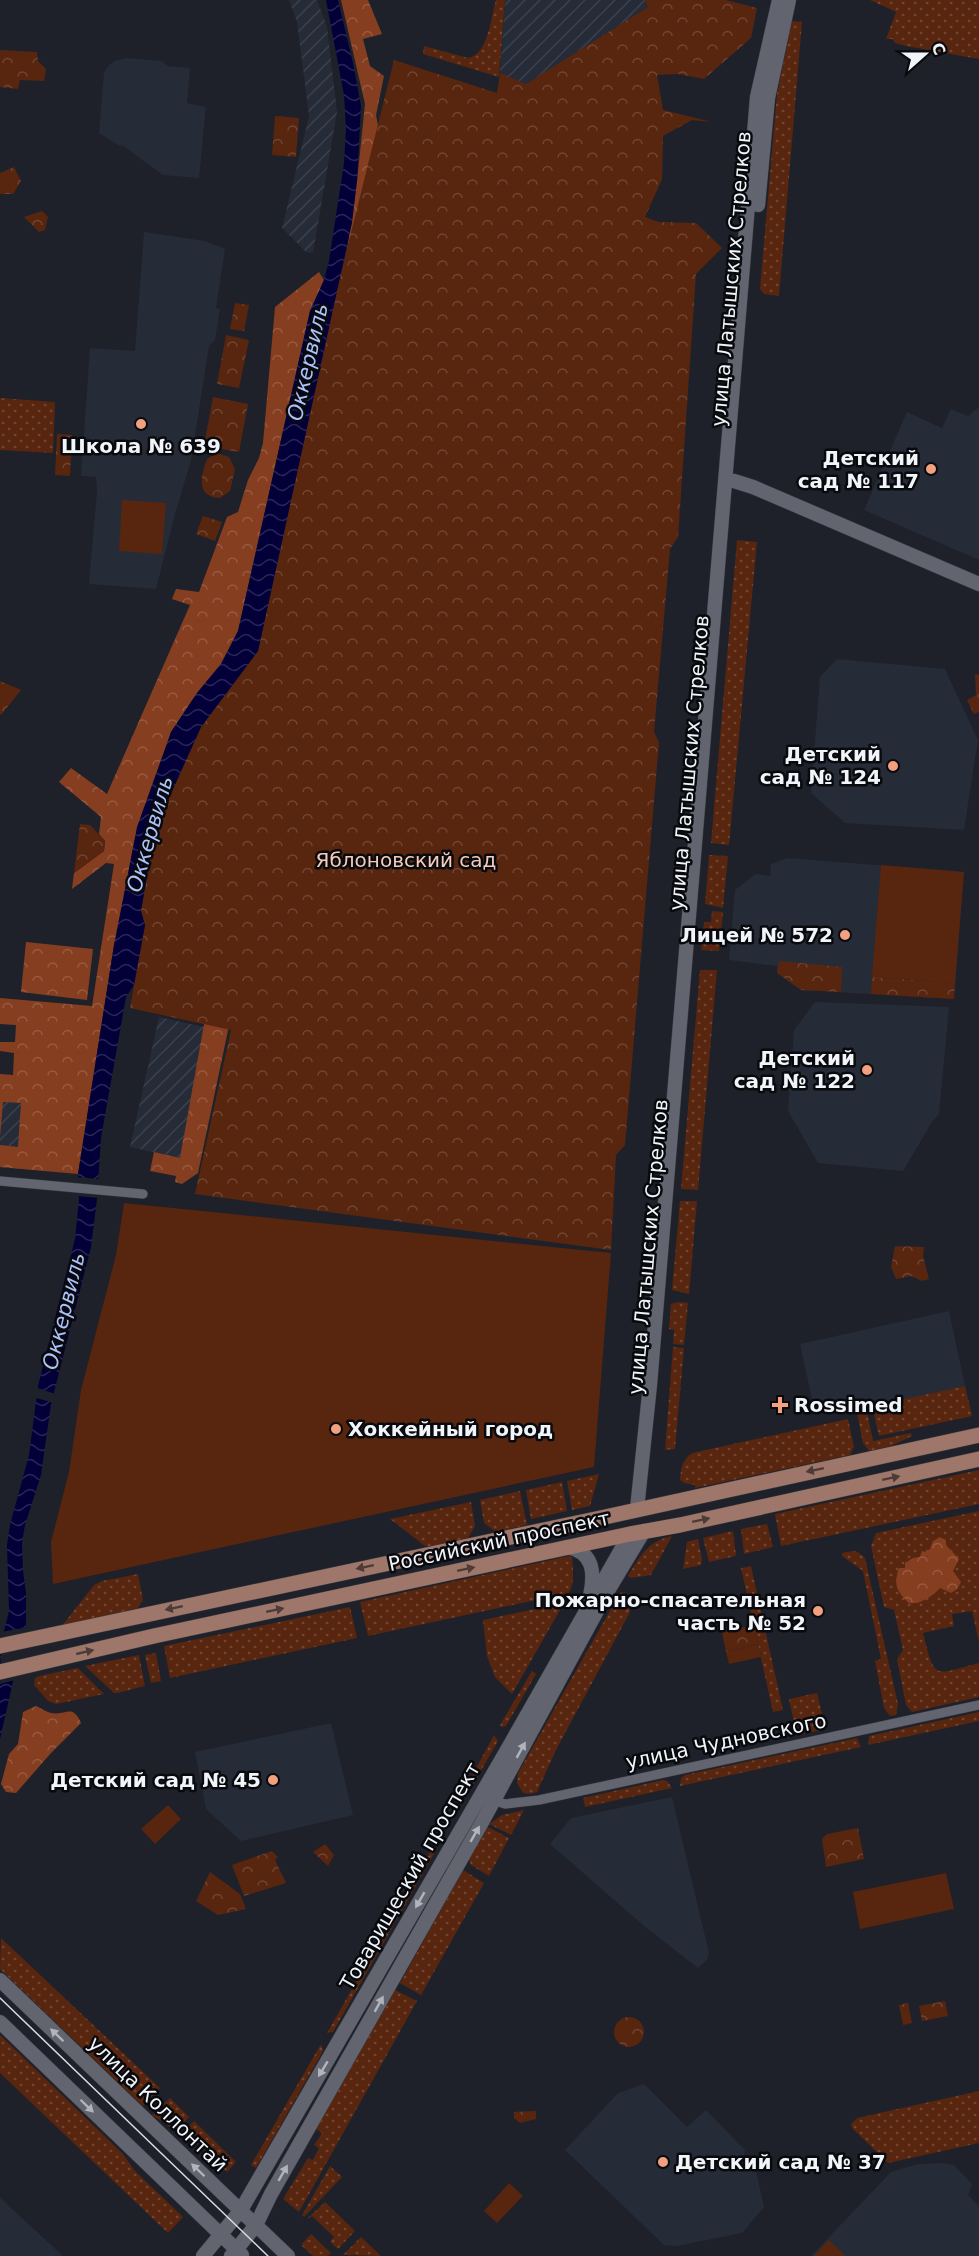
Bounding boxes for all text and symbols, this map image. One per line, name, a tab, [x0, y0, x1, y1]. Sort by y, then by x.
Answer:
north arrow	[895, 24, 955, 84]
text: С	[928, 40, 950, 58]
street label: улица Латышских Стрелков	[706, 130, 756, 428]
water label: Оккервиль	[283, 301, 333, 423]
marker: Школа № 639	[134, 417, 148, 431]
place label: Школа № 639	[61, 434, 221, 458]
place label: Детский сад № 117	[798, 446, 919, 493]
marker: Детский сад № 117	[924, 462, 938, 476]
street label: улица Латышских Стрелков	[664, 614, 714, 912]
place label: Детский сад № 124	[760, 742, 881, 789]
marker: Детский сад № 124	[886, 759, 900, 773]
water label: Оккервиль	[122, 773, 178, 895]
park label: Яблоновский сад	[316, 848, 496, 872]
place label: Лицей № 572	[680, 923, 833, 947]
marker: Лицей № 572	[838, 928, 852, 942]
place label: Детский сад № 122	[734, 1046, 855, 1093]
marker: Детский сад № 122	[860, 1063, 874, 1077]
street label: улица Латышских Стрелков	[623, 1098, 673, 1396]
water label: Оккервиль	[38, 1250, 90, 1372]
place label: Rossimed	[794, 1393, 903, 1417]
marker: Rossimed	[771, 1396, 789, 1414]
place label: Хоккейный город	[348, 1417, 553, 1441]
marker: Хоккейный город	[329, 1422, 343, 1436]
one-way arrow	[805, 1466, 824, 1475]
one-way arrow	[882, 1473, 901, 1482]
street label: Российский проспект	[386, 1506, 612, 1576]
one-way arrow	[692, 1515, 711, 1524]
one-way arrow	[355, 1563, 374, 1572]
one-way arrow	[456, 1564, 475, 1573]
place label: Пожарно-спасательная часть № 52	[535, 1588, 806, 1635]
one-way arrow	[165, 1604, 183, 1614]
marker: Пожарно-спасательная часть № 52	[811, 1604, 825, 1618]
one-way arrow	[266, 1605, 284, 1615]
one-way arrow	[75, 1647, 94, 1656]
street label: улица Чудновского	[624, 1708, 828, 1774]
one-way arrow	[516, 1741, 526, 1758]
street label: Товарищеский проспект	[334, 1758, 485, 1995]
place label: Детский сад № 45	[50, 1768, 261, 1792]
marker: Детский сад № 45	[266, 1773, 280, 1787]
one-way arrow	[470, 1825, 480, 1842]
one-way arrow	[415, 1892, 425, 1909]
one-way arrow	[374, 1995, 384, 2012]
one-way arrow	[50, 2028, 65, 2042]
street label: улица Коллонтай	[83, 2031, 233, 2177]
one-way arrow	[318, 2061, 329, 2077]
one-way arrow	[80, 2099, 95, 2113]
place label: Детский сад № 37	[675, 2150, 886, 2174]
marker: Детский сад № 37	[656, 2155, 670, 2169]
one-way arrow	[192, 2163, 206, 2177]
one-way arrow	[278, 2164, 288, 2181]

